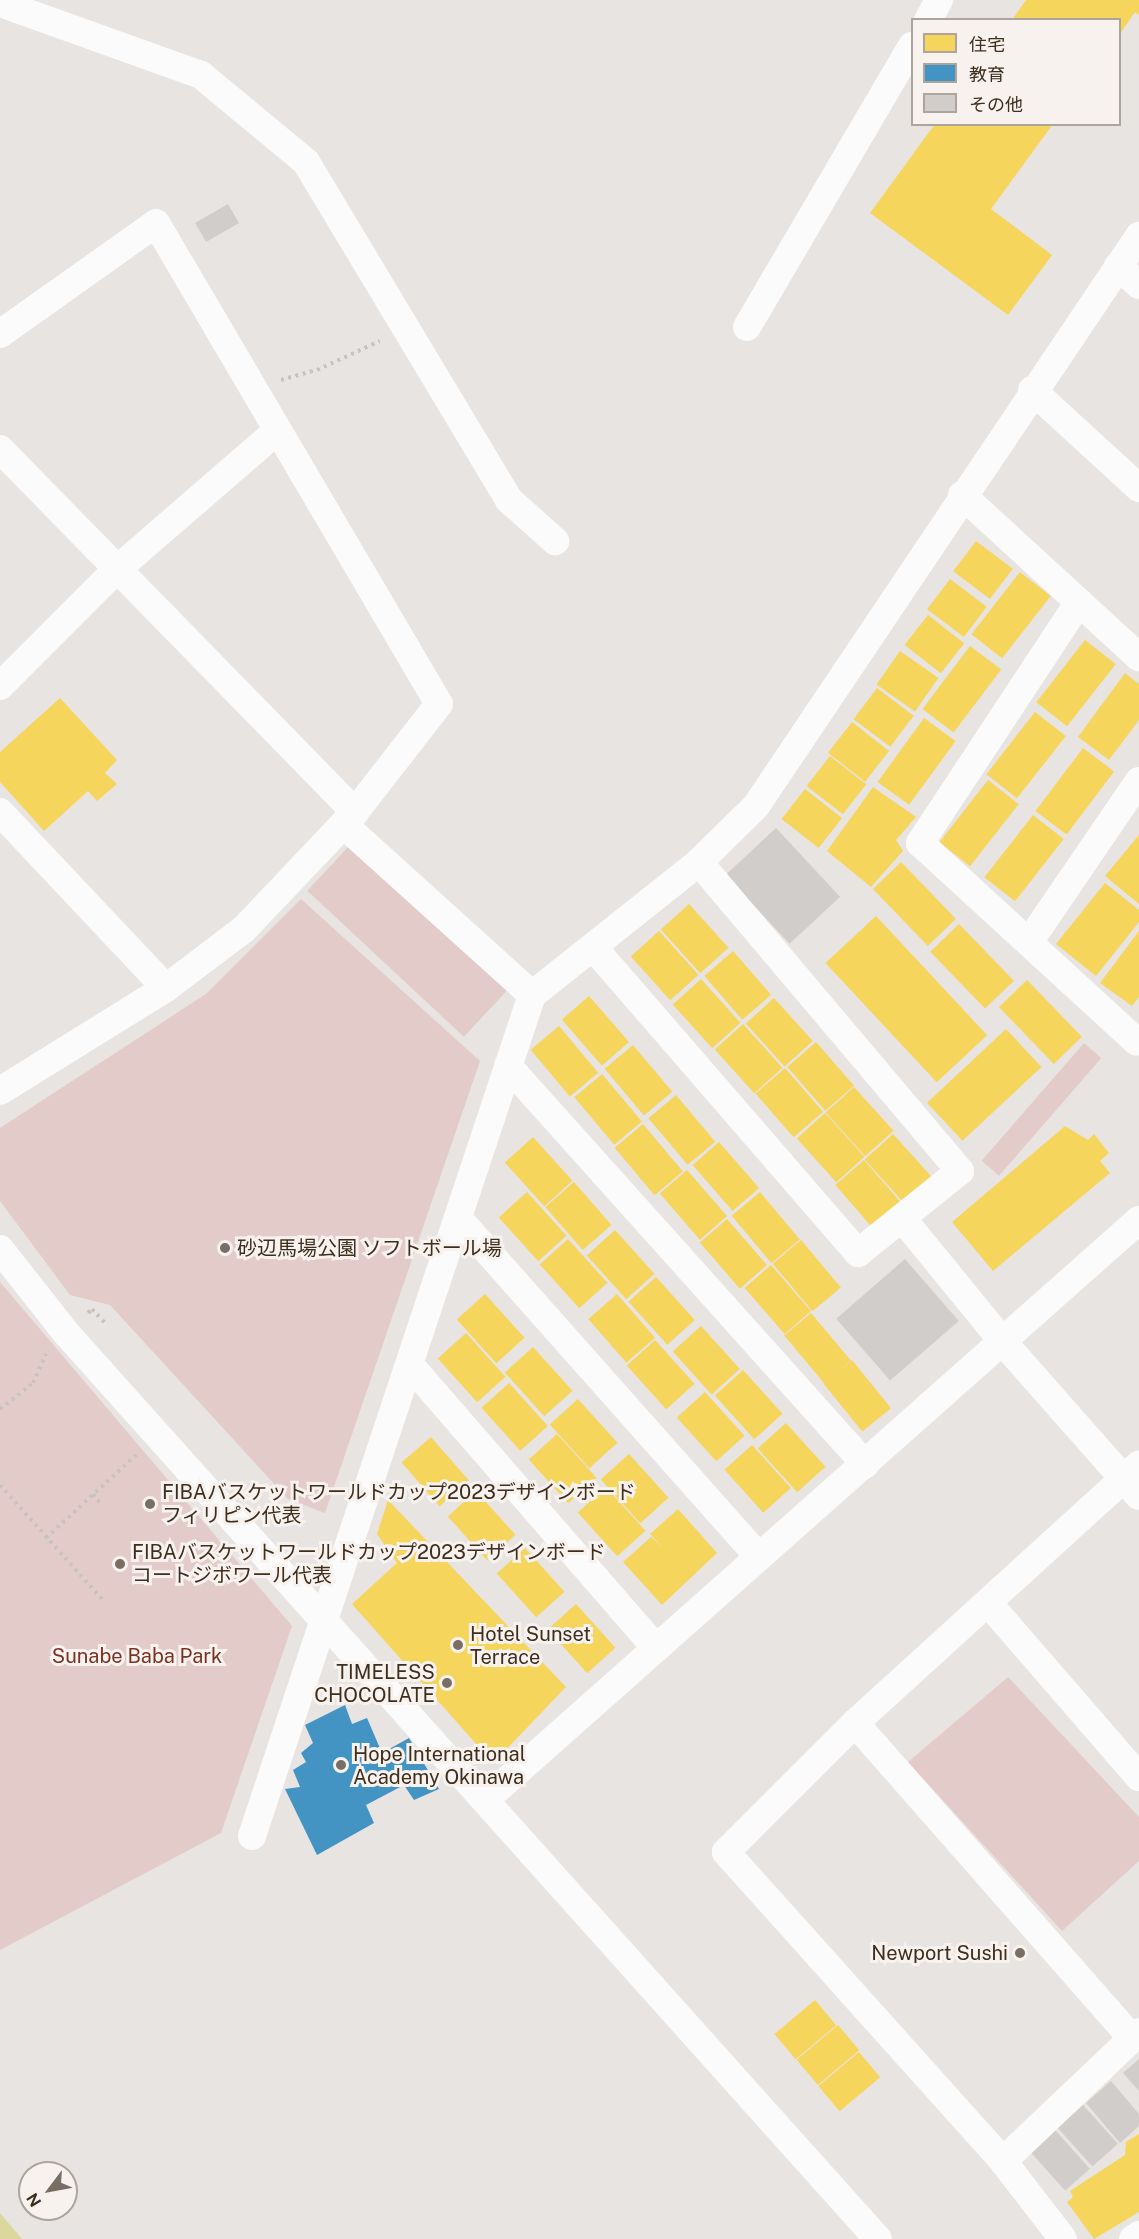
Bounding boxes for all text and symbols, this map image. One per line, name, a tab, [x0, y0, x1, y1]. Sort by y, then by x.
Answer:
legend	[911, 18, 1121, 126]
text: 住宅	[969, 34, 1005, 55]
text: 教育	[969, 64, 1005, 85]
text: その他	[969, 94, 1023, 115]
place label: 砂辺馬場公園 ソフトボール場	[237, 1236, 502, 1260]
marker: 砂辺馬場公園 ソフトボール場	[218, 1241, 232, 1255]
place label: FIBAバスケットワールドカップ2023デザインボード フィリピン代表	[162, 1480, 636, 1527]
marker: FIBAバスケットワールドカップ2023デザインボード フィリピン代表	[143, 1497, 157, 1511]
place label: FIBAバスケットワールドカップ2023デザインボード コートジボワール代表	[132, 1540, 606, 1587]
marker: FIBAバスケットワールドカップ2023デザインボード コートジボワール代表	[113, 1557, 127, 1571]
place label: Hotel Sunset Terrace	[470, 1622, 591, 1669]
marker: Hotel Sunset Terrace	[451, 1638, 465, 1652]
park label: Sunabe Baba Park	[52, 1644, 222, 1668]
place label: TIMELESS CHOCOLATE	[314, 1660, 435, 1707]
marker: TIMELESS CHOCOLATE	[440, 1676, 454, 1690]
place label: Hope International Academy Okinawa	[353, 1742, 526, 1789]
marker: Hope International Academy Okinawa	[334, 1758, 348, 1772]
place label: Newport Sushi	[871, 1941, 1008, 1965]
marker: Newport Sushi	[1013, 1946, 1027, 1960]
north arrow	[18, 2161, 78, 2221]
text: N	[23, 2189, 45, 2210]

